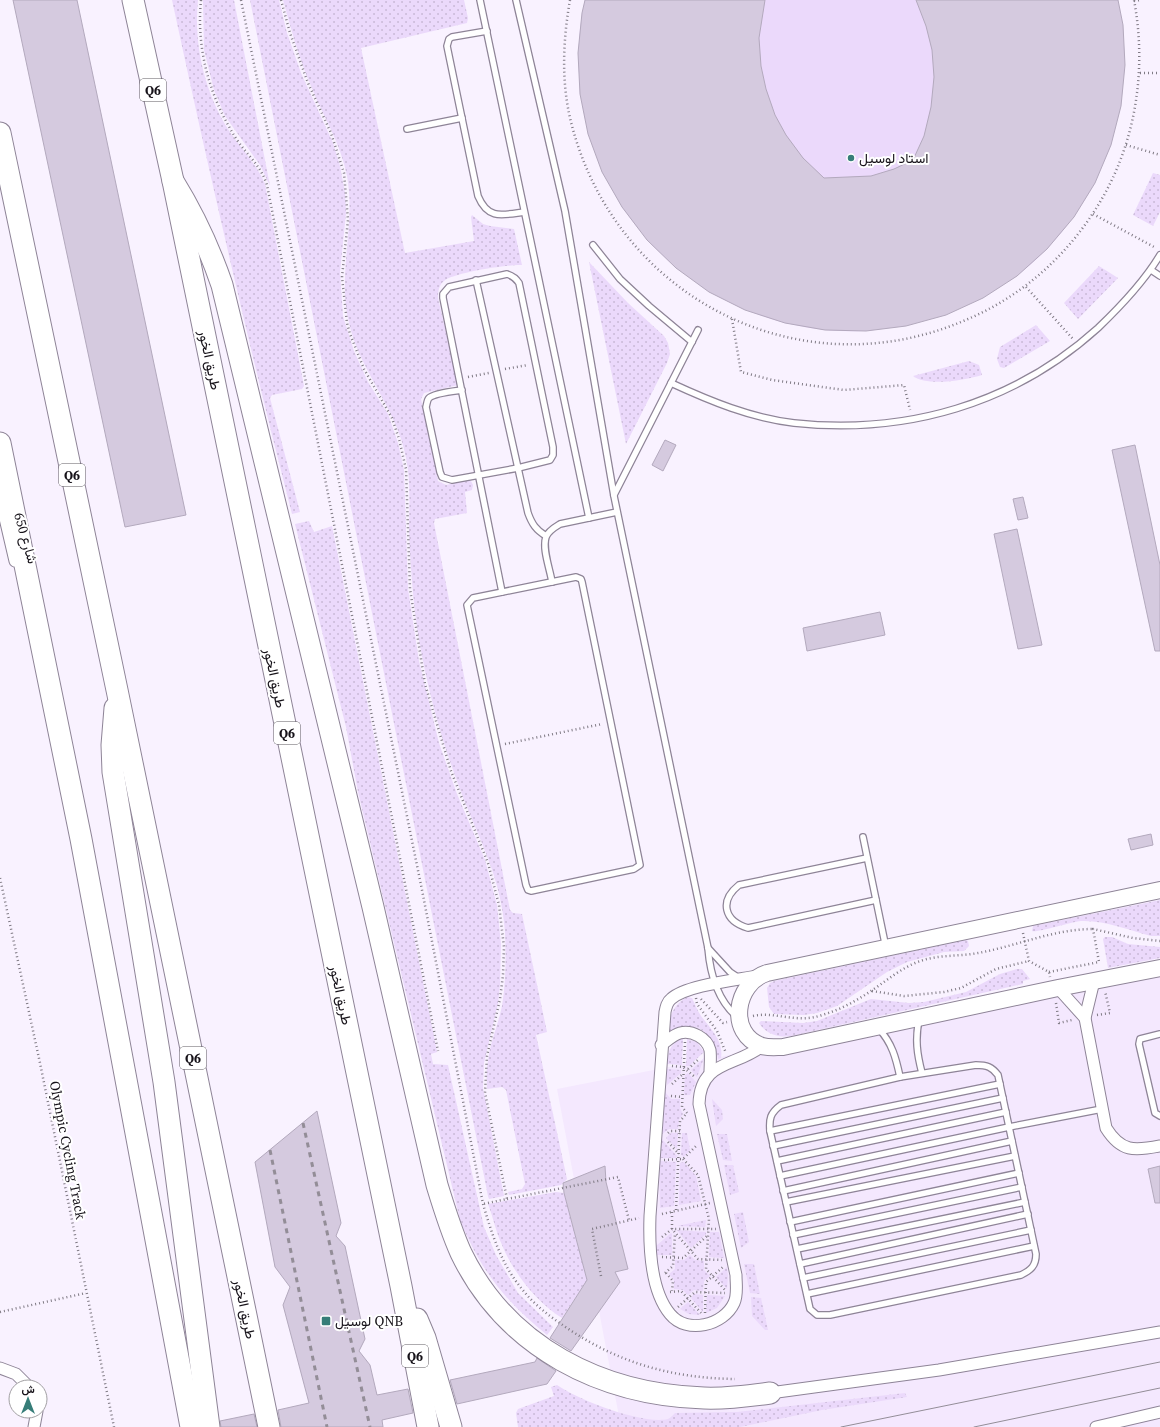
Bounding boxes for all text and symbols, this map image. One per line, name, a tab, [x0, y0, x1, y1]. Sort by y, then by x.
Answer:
road number: Q6	[140, 79, 166, 101]
place label: استاد لوسيل	[859, 148, 929, 168]
marker: استاد لوسيل	[846, 153, 856, 163]
street label: طريق الخور	[194, 327, 226, 392]
road number: Q6	[59, 464, 85, 486]
street label: شارع 650	[8, 510, 43, 566]
street label: طريق الخور	[259, 645, 291, 710]
road number: Q6	[274, 722, 300, 744]
street label: طريق الخور	[325, 962, 357, 1027]
road number: Q6	[180, 1047, 206, 1069]
street label: Olympic Cycling Track	[45, 1079, 91, 1221]
street label: طريق الخور	[229, 1276, 261, 1341]
place label: لوسيل QNB	[335, 1311, 403, 1331]
marker: لوسيل QNB	[320, 1315, 332, 1327]
road number: Q6	[402, 1345, 428, 1367]
north arrow	[8, 1379, 48, 1419]
text: ش	[21, 1382, 35, 1397]

